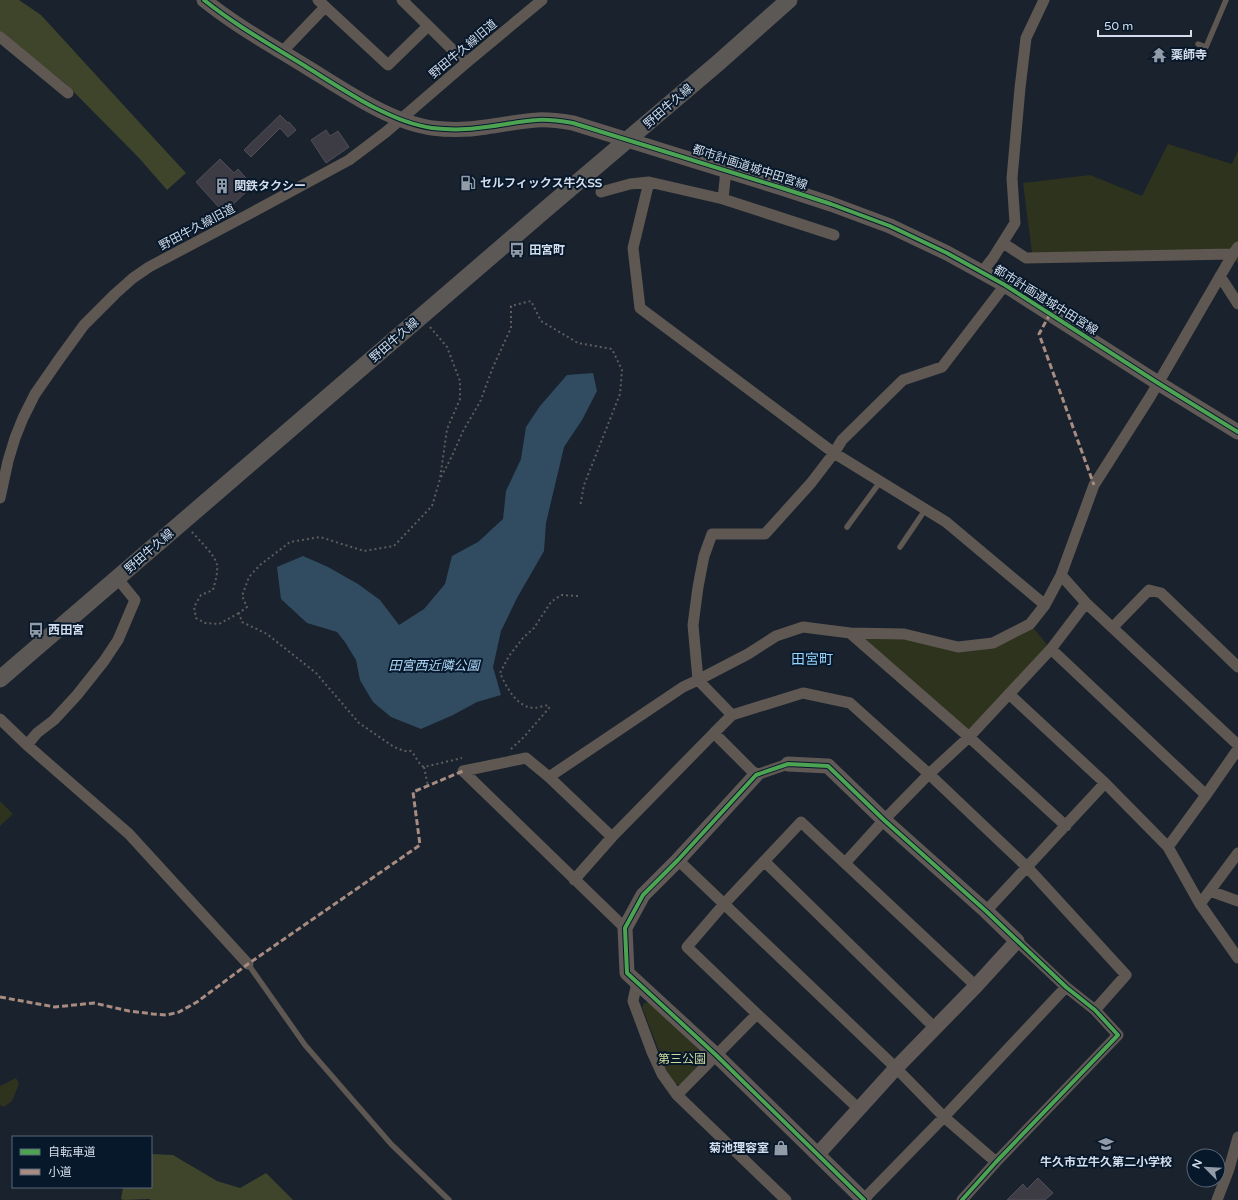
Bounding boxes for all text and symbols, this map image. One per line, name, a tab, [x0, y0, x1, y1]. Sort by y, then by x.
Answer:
scale bar	[1098, 12, 1191, 38]
street label: 野田牛久線旧道	[426, 17, 500, 81]
text: 50 m	[1104, 19, 1133, 33]
temple icon: 薬師寺	[1150, 46, 1168, 64]
place label: 薬師寺	[1171, 48, 1207, 62]
street label: 野田牛久線	[641, 81, 695, 131]
street label: 都市計画道城中田宮線	[691, 142, 809, 192]
fuel station icon: セルフィックス牛久SS	[459, 174, 477, 192]
place label: セルフィックス牛久SS	[480, 176, 603, 190]
building icon: 関鉄タクシー	[213, 177, 231, 195]
place label: 関鉄タクシー	[234, 179, 306, 193]
street label: 野田牛久線旧道	[157, 201, 237, 253]
bus stop icon: 田宮町	[508, 241, 526, 259]
place label: 田宮町	[529, 243, 565, 257]
street label: 都市計画道城中田宮線	[991, 262, 1101, 338]
street label: 野田牛久線	[367, 315, 421, 365]
street label: 野田牛久線	[122, 526, 176, 576]
bus stop icon: 西田宮	[27, 621, 45, 639]
place label: 西田宮	[48, 623, 84, 637]
district label: 田宮町	[791, 651, 833, 668]
water label: 田宮西近隣公園	[388, 658, 481, 674]
park label: 第三公園	[658, 1052, 706, 1066]
school or university icon: 牛久市立牛久第二小学校	[1097, 1135, 1115, 1153]
legend	[12, 1136, 152, 1188]
shop icon: 菊池理容室	[772, 1139, 790, 1157]
place label: 菊池理容室	[709, 1141, 769, 1155]
text: 自転車道	[48, 1145, 96, 1159]
north arrow	[1186, 1148, 1226, 1188]
place label: 牛久市立牛久第二小学校	[1040, 1155, 1172, 1169]
text: N	[1190, 1157, 1205, 1171]
text: 小道	[48, 1165, 72, 1179]

